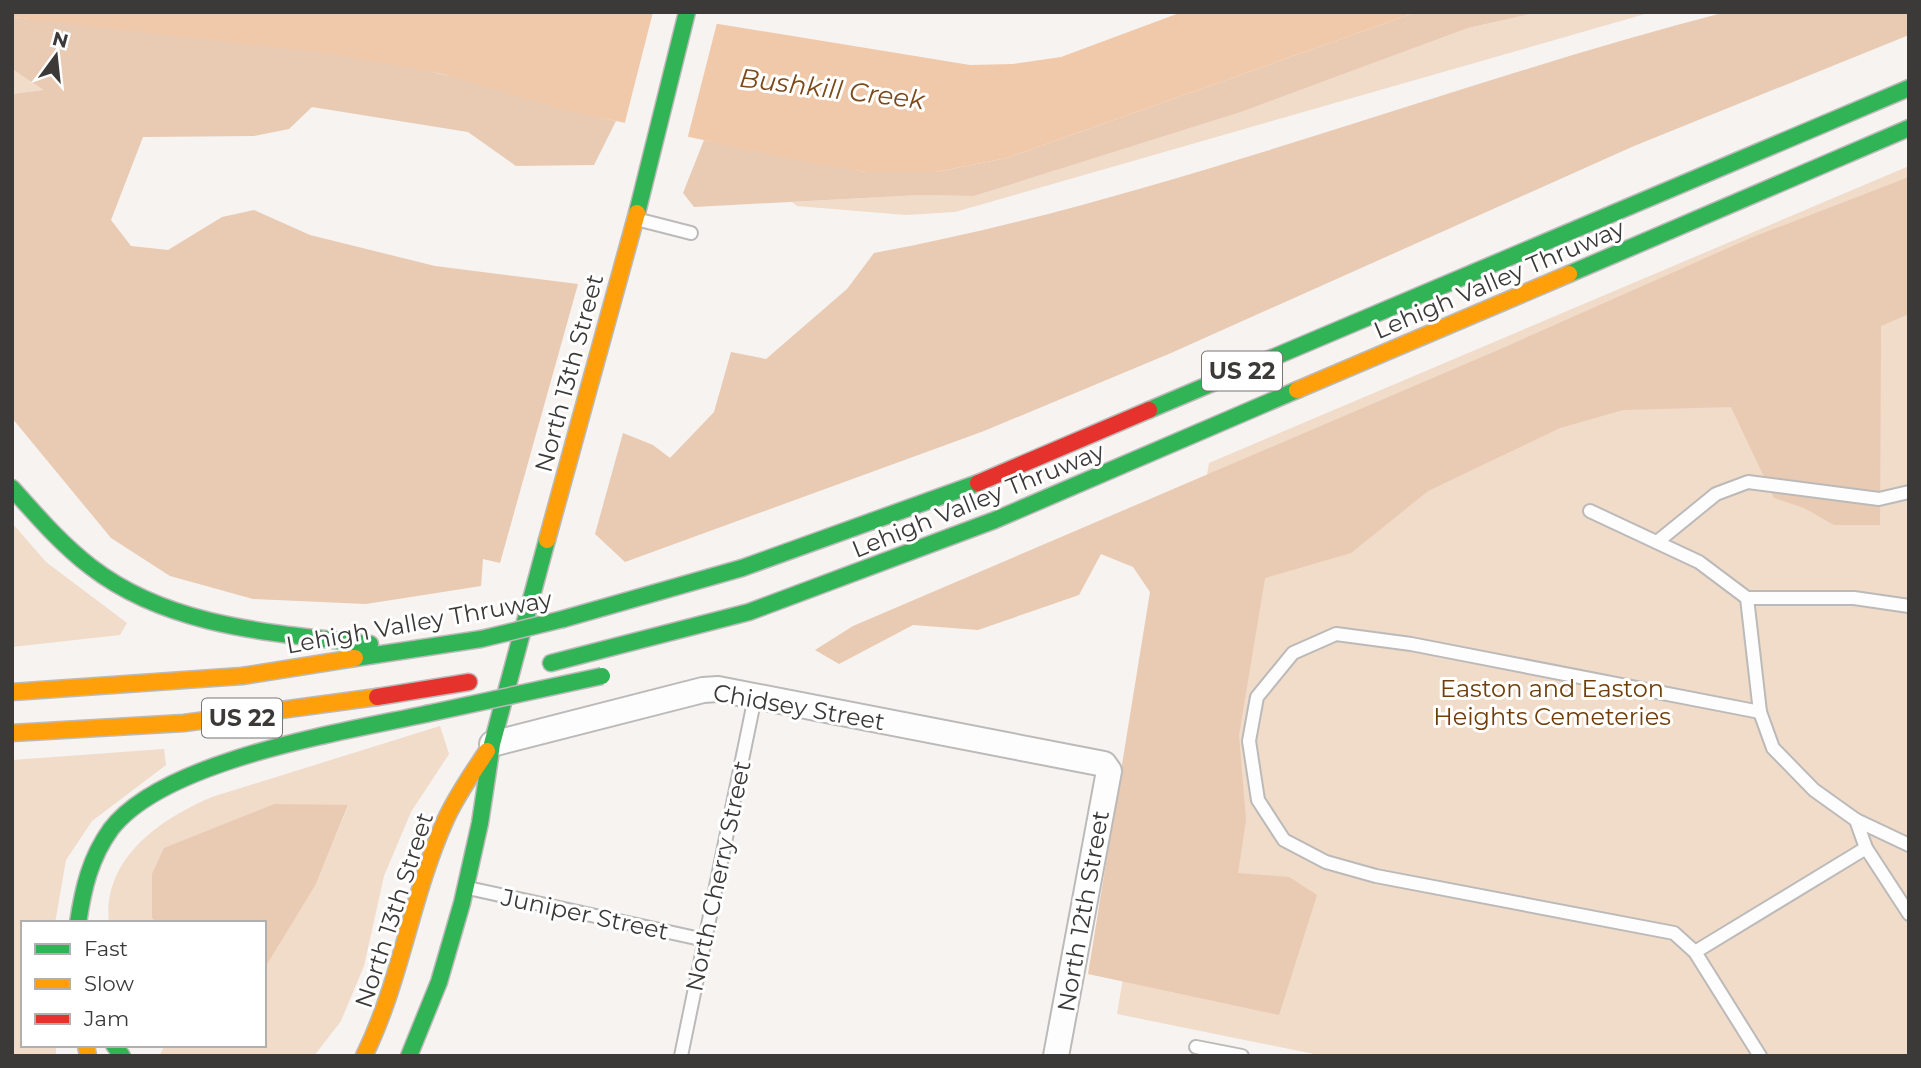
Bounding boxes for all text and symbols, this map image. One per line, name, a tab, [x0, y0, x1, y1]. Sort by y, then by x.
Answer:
north arrow	[21, 21, 91, 91]
text: N	[50, 27, 71, 53]
water label: Bushkill Creek	[738, 62, 928, 116]
street label: Lehigh Valley Thruway	[1369, 213, 1629, 345]
street label: North 13th Street	[529, 271, 609, 475]
road number: US 22	[1202, 352, 1282, 390]
street label: Lehigh Valley Thruway	[848, 436, 1108, 564]
street label: Lehigh Valley Thruway	[284, 584, 554, 660]
park label: Easton and Easton Heights Cemeteries	[1433, 674, 1671, 731]
street label: Chidsey Street	[711, 678, 887, 736]
road number: US 22	[202, 698, 282, 738]
street label: North Cherry Street	[679, 758, 757, 994]
street label: North 13th Street	[349, 808, 439, 1011]
street label: North 12th Street	[1051, 808, 1115, 1014]
street label: Juniper Street	[498, 882, 671, 946]
legend	[21, 921, 266, 1047]
text: Fast	[84, 936, 128, 961]
text: Slow	[84, 971, 134, 996]
text: Jam	[83, 1006, 129, 1031]

